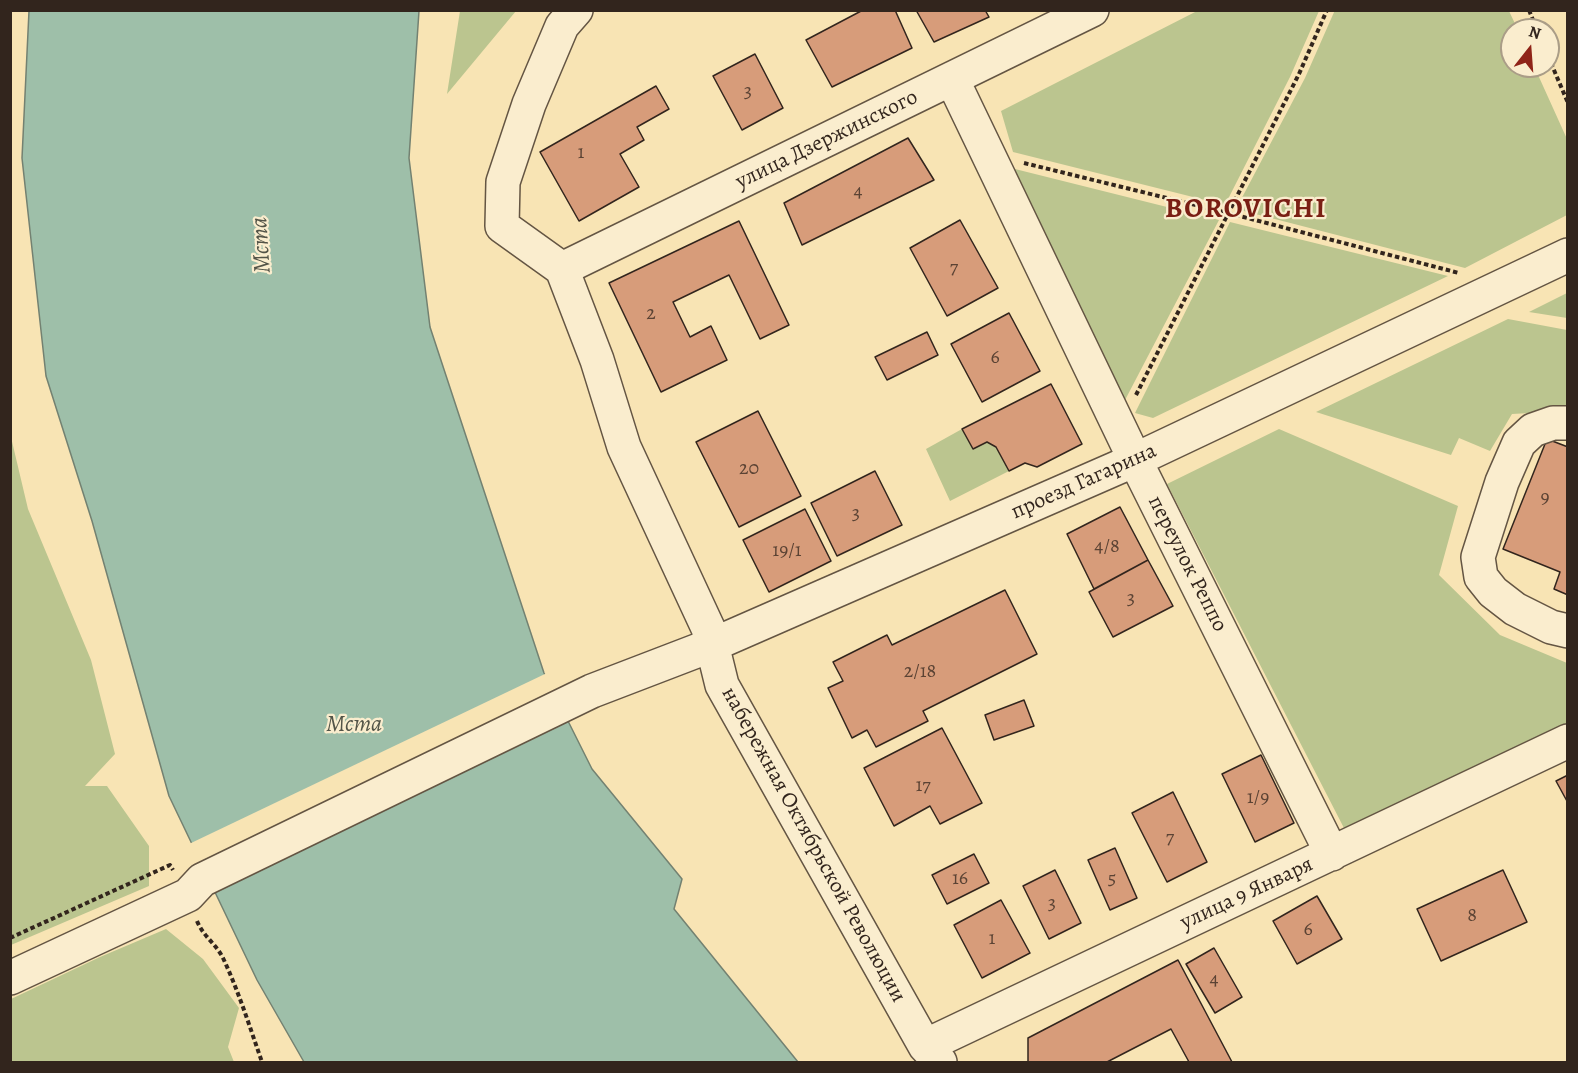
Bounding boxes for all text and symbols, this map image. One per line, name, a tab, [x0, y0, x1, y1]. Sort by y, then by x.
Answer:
north arrow	[1500, 18, 1560, 78]
text: N	[1526, 20, 1543, 45]
house number: 3	[744, 80, 752, 104]
street label: улица Дзержинского	[732, 84, 922, 196]
house number: 1	[578, 141, 584, 165]
house number: 4	[853, 180, 863, 204]
district label: BOROVICHI	[1165, 193, 1327, 227]
water label: Мста	[246, 216, 278, 274]
house number: 7	[950, 256, 958, 280]
house number: 2	[646, 302, 656, 326]
house number: 6	[990, 346, 1000, 370]
street label: проезд Гагарина	[1007, 438, 1161, 526]
house number: 20	[739, 457, 759, 481]
house number: 9	[1540, 486, 1550, 510]
street label: переулок Реппо	[1141, 492, 1233, 636]
house number: 3	[852, 502, 860, 526]
house number: 4/8	[1094, 535, 1120, 559]
house number: 19/1	[772, 539, 802, 563]
house number: 3	[1127, 587, 1135, 611]
house number: 2/18	[904, 660, 936, 684]
street label: набережная Октябрьской Революции	[715, 683, 911, 1007]
water label: Мста	[326, 711, 382, 739]
house number: 17	[915, 774, 931, 798]
house number: 1/9	[1247, 786, 1269, 810]
house number: 7	[1166, 826, 1174, 850]
street label: улица 9 Января	[1176, 852, 1318, 936]
house number: 16	[952, 867, 968, 891]
house number: 5	[1108, 867, 1116, 891]
house number: 3	[1048, 892, 1056, 916]
house number: 8	[1467, 904, 1477, 928]
house number: 6	[1303, 918, 1313, 942]
house number: 1	[989, 927, 995, 951]
house number: 4	[1209, 968, 1219, 992]

